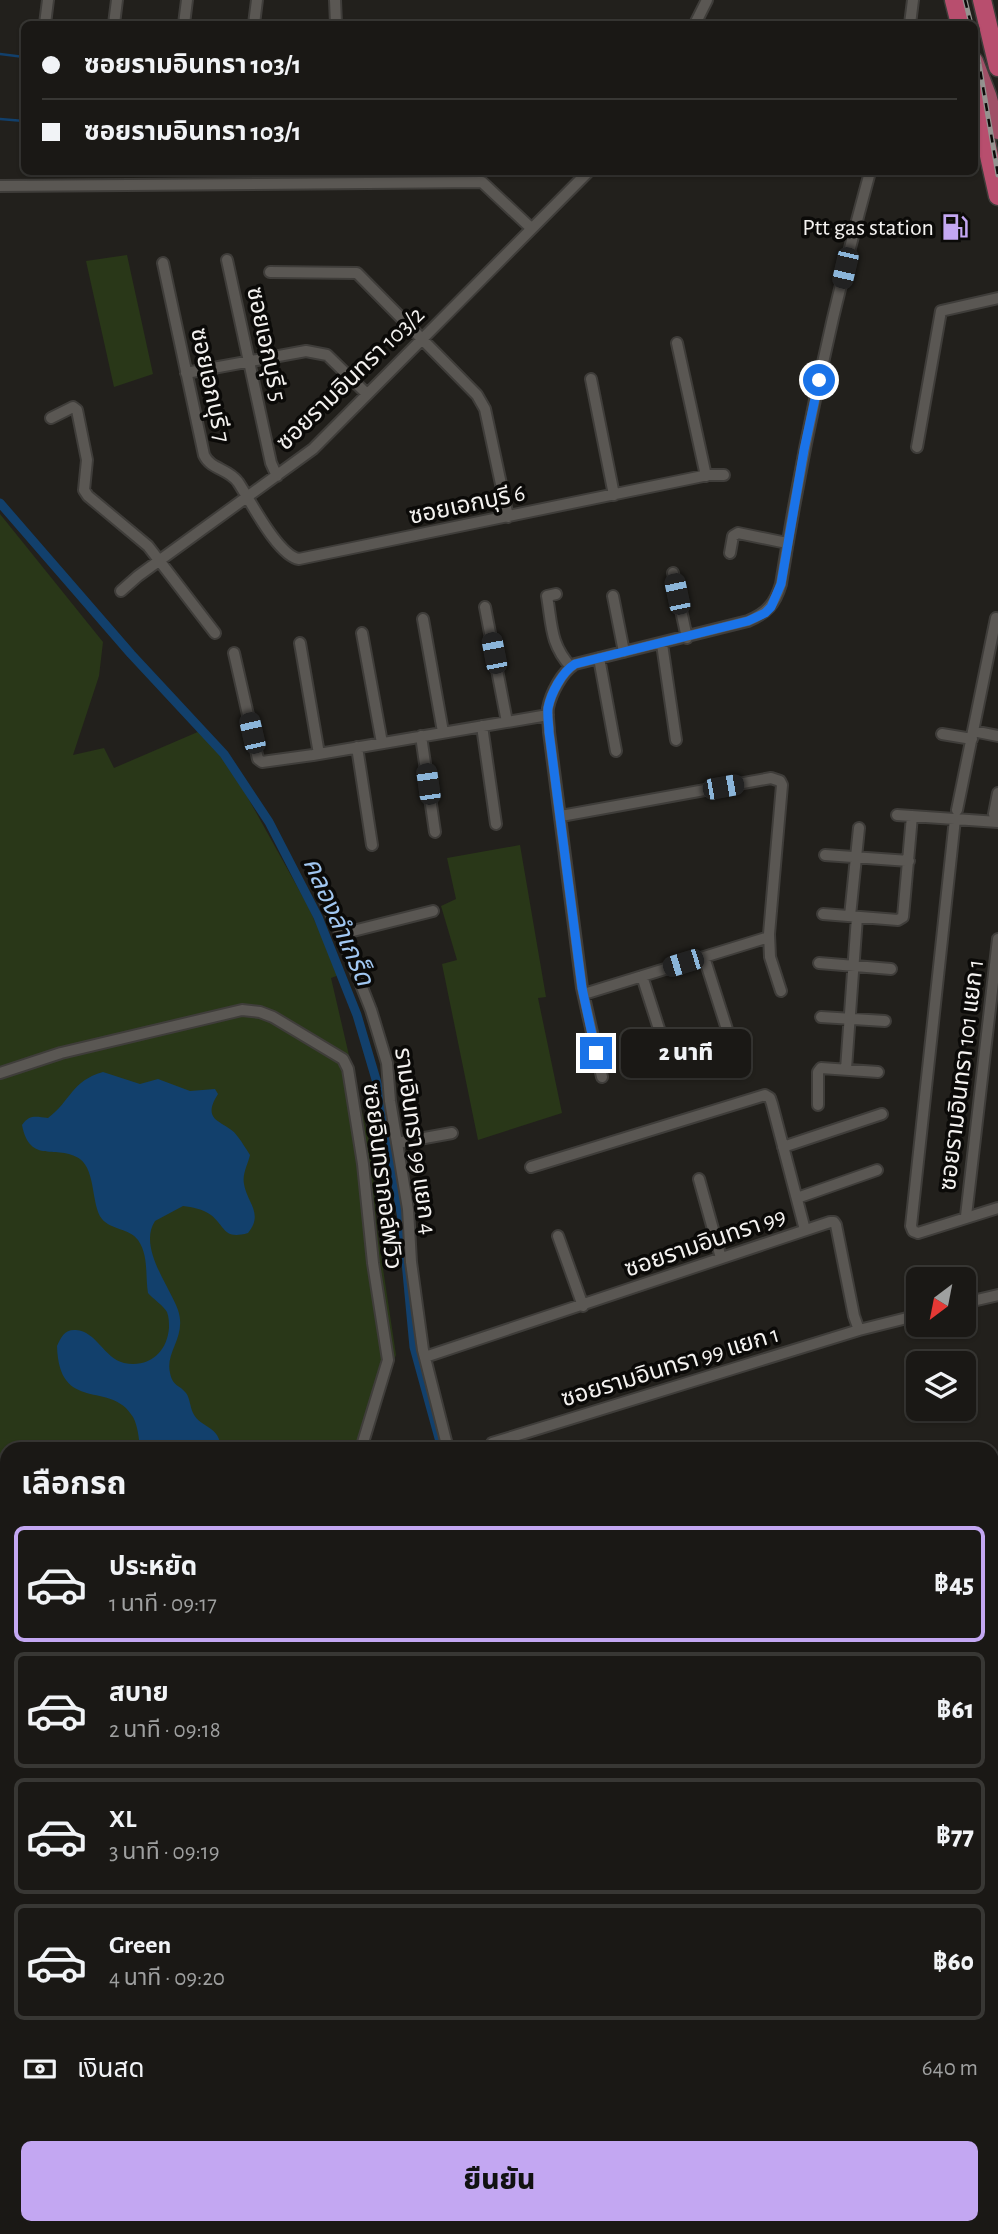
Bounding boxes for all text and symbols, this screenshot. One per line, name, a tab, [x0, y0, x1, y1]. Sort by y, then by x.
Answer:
text: ซอยรามอินทรา 103/1	[84, 52, 301, 78]
text: ซอยรามอินทรา 103/1	[84, 119, 301, 145]
fuel station icon: Ptt gas station	[940, 212, 970, 242]
place label: Ptt gas station	[802, 216, 934, 240]
car	[831, 245, 860, 291]
street label: ซอยเอกบุรี 5	[240, 284, 291, 404]
street label: ซอยรามอินทรา 103/2	[272, 302, 429, 455]
street label: ซอยเอกบุรี 7	[184, 325, 235, 445]
route start	[803, 364, 835, 396]
street label: ซอยเอกบุรี 6	[407, 480, 528, 531]
car	[663, 571, 692, 617]
car	[480, 630, 509, 676]
car	[238, 710, 267, 756]
car	[415, 762, 442, 806]
car	[701, 773, 746, 801]
water label: คลองลำเกร็ด	[298, 853, 379, 990]
car	[660, 947, 707, 979]
street label: ซอยรามอินทรา 101 แยก 1	[936, 958, 988, 1192]
callout: 2 นาที	[620, 1028, 750, 1078]
route end	[580, 1037, 612, 1069]
text: 2 นาที	[659, 1042, 713, 1065]
street label: รามอินทรา 99 แยก 4	[390, 1046, 440, 1236]
street label: ซอยอินทรากอล์ฟวิว	[359, 1081, 405, 1271]
street label: ซอยรามอินทรา 99	[622, 1204, 789, 1282]
north arrow	[906, 1267, 976, 1337]
map controls	[906, 1267, 976, 1421]
street label: ซอยรามอินทรา 99 แยก 1	[559, 1322, 782, 1412]
button: layers	[906, 1351, 976, 1421]
text: เลือกรถ	[21, 1468, 126, 1500]
icon: car	[25, 1553, 88, 1616]
text: ประหยัด	[109, 1554, 197, 1580]
text: ฿45	[934, 1571, 974, 1597]
text: 1 นาที · 09:17	[109, 1593, 217, 1616]
icon: car	[25, 1679, 88, 1742]
text: สบาย	[109, 1680, 169, 1706]
text: ฿61	[937, 1697, 974, 1723]
text: 2 นาที · 09:18	[109, 1719, 221, 1742]
icon: car	[25, 1805, 88, 1868]
text: XL	[109, 1806, 136, 1832]
text: ฿77	[936, 1823, 974, 1849]
text: 3 นาที · 09:19	[109, 1841, 220, 1864]
icon: car	[25, 1931, 88, 1994]
text: Green	[109, 1932, 171, 1958]
text: ฿60	[933, 1949, 974, 1975]
text: 4 นาที · 09:20	[109, 1967, 225, 1990]
icon: cash	[21, 2050, 59, 2088]
text: เงินสด	[77, 2056, 144, 2082]
text: 640 m	[922, 2057, 978, 2080]
button: ยืนยัน	[21, 2141, 978, 2221]

